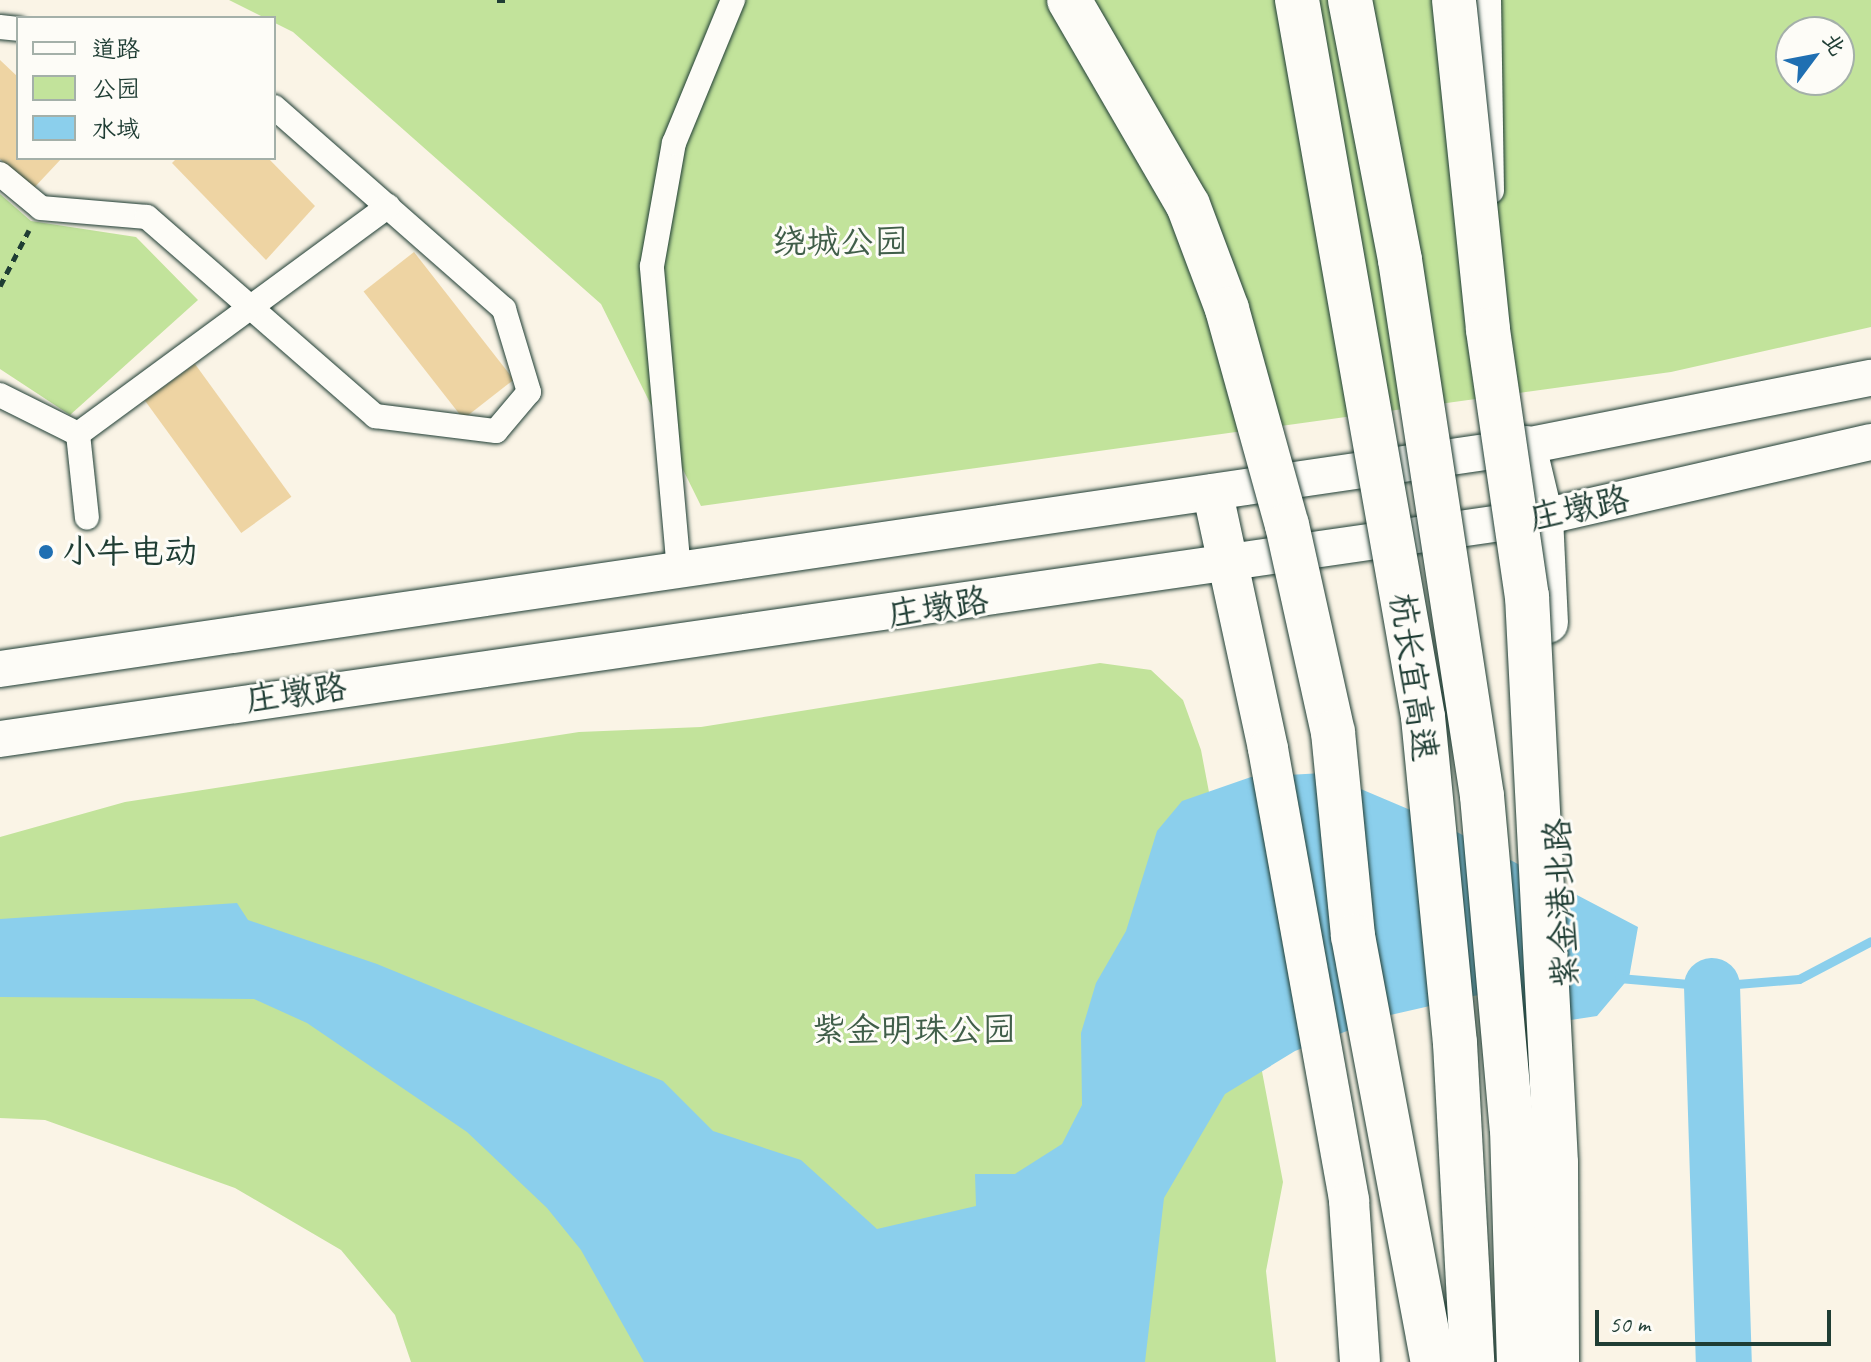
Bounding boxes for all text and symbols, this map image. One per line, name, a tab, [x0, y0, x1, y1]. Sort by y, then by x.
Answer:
legend	[16, 16, 276, 160]
north arrow	[1775, 16, 1855, 96]
text: 北	[1816, 28, 1851, 61]
text: 道路	[92, 34, 140, 64]
text: 公园	[92, 74, 140, 104]
text: 水域	[92, 114, 140, 144]
park label: 绕城公园	[772, 222, 908, 262]
street label: 庄墩路	[1525, 477, 1633, 539]
place label: 小牛电动	[62, 532, 198, 572]
marker: 小牛电动	[37, 543, 55, 561]
street label: 庄墩路	[884, 579, 992, 635]
street label: 杭长宜高速	[1382, 590, 1446, 764]
street label: 庄墩路	[243, 666, 349, 720]
street label: 紫金港北路	[1536, 817, 1586, 989]
park label: 紫金明珠公园	[812, 1010, 1016, 1050]
scale bar	[1599, 1294, 1835, 1344]
text: 50 m	[1609, 1309, 1650, 1339]

